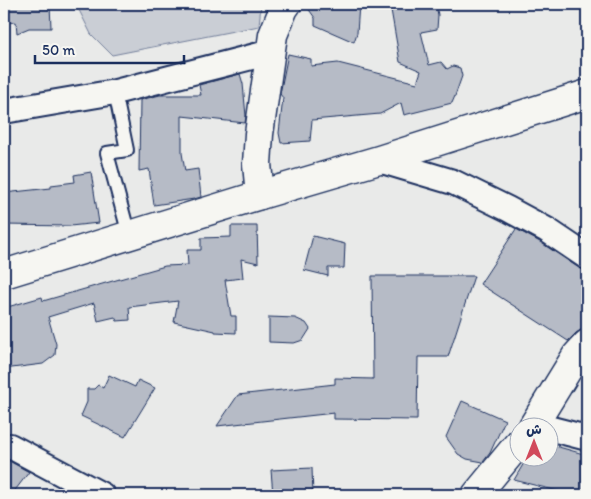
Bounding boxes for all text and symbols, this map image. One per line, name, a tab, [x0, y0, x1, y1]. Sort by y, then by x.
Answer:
scale bar	[35, 32, 184, 64]
text: 50 m	[42, 41, 75, 59]
north arrow	[508, 416, 558, 466]
text: ش	[526, 421, 542, 438]

